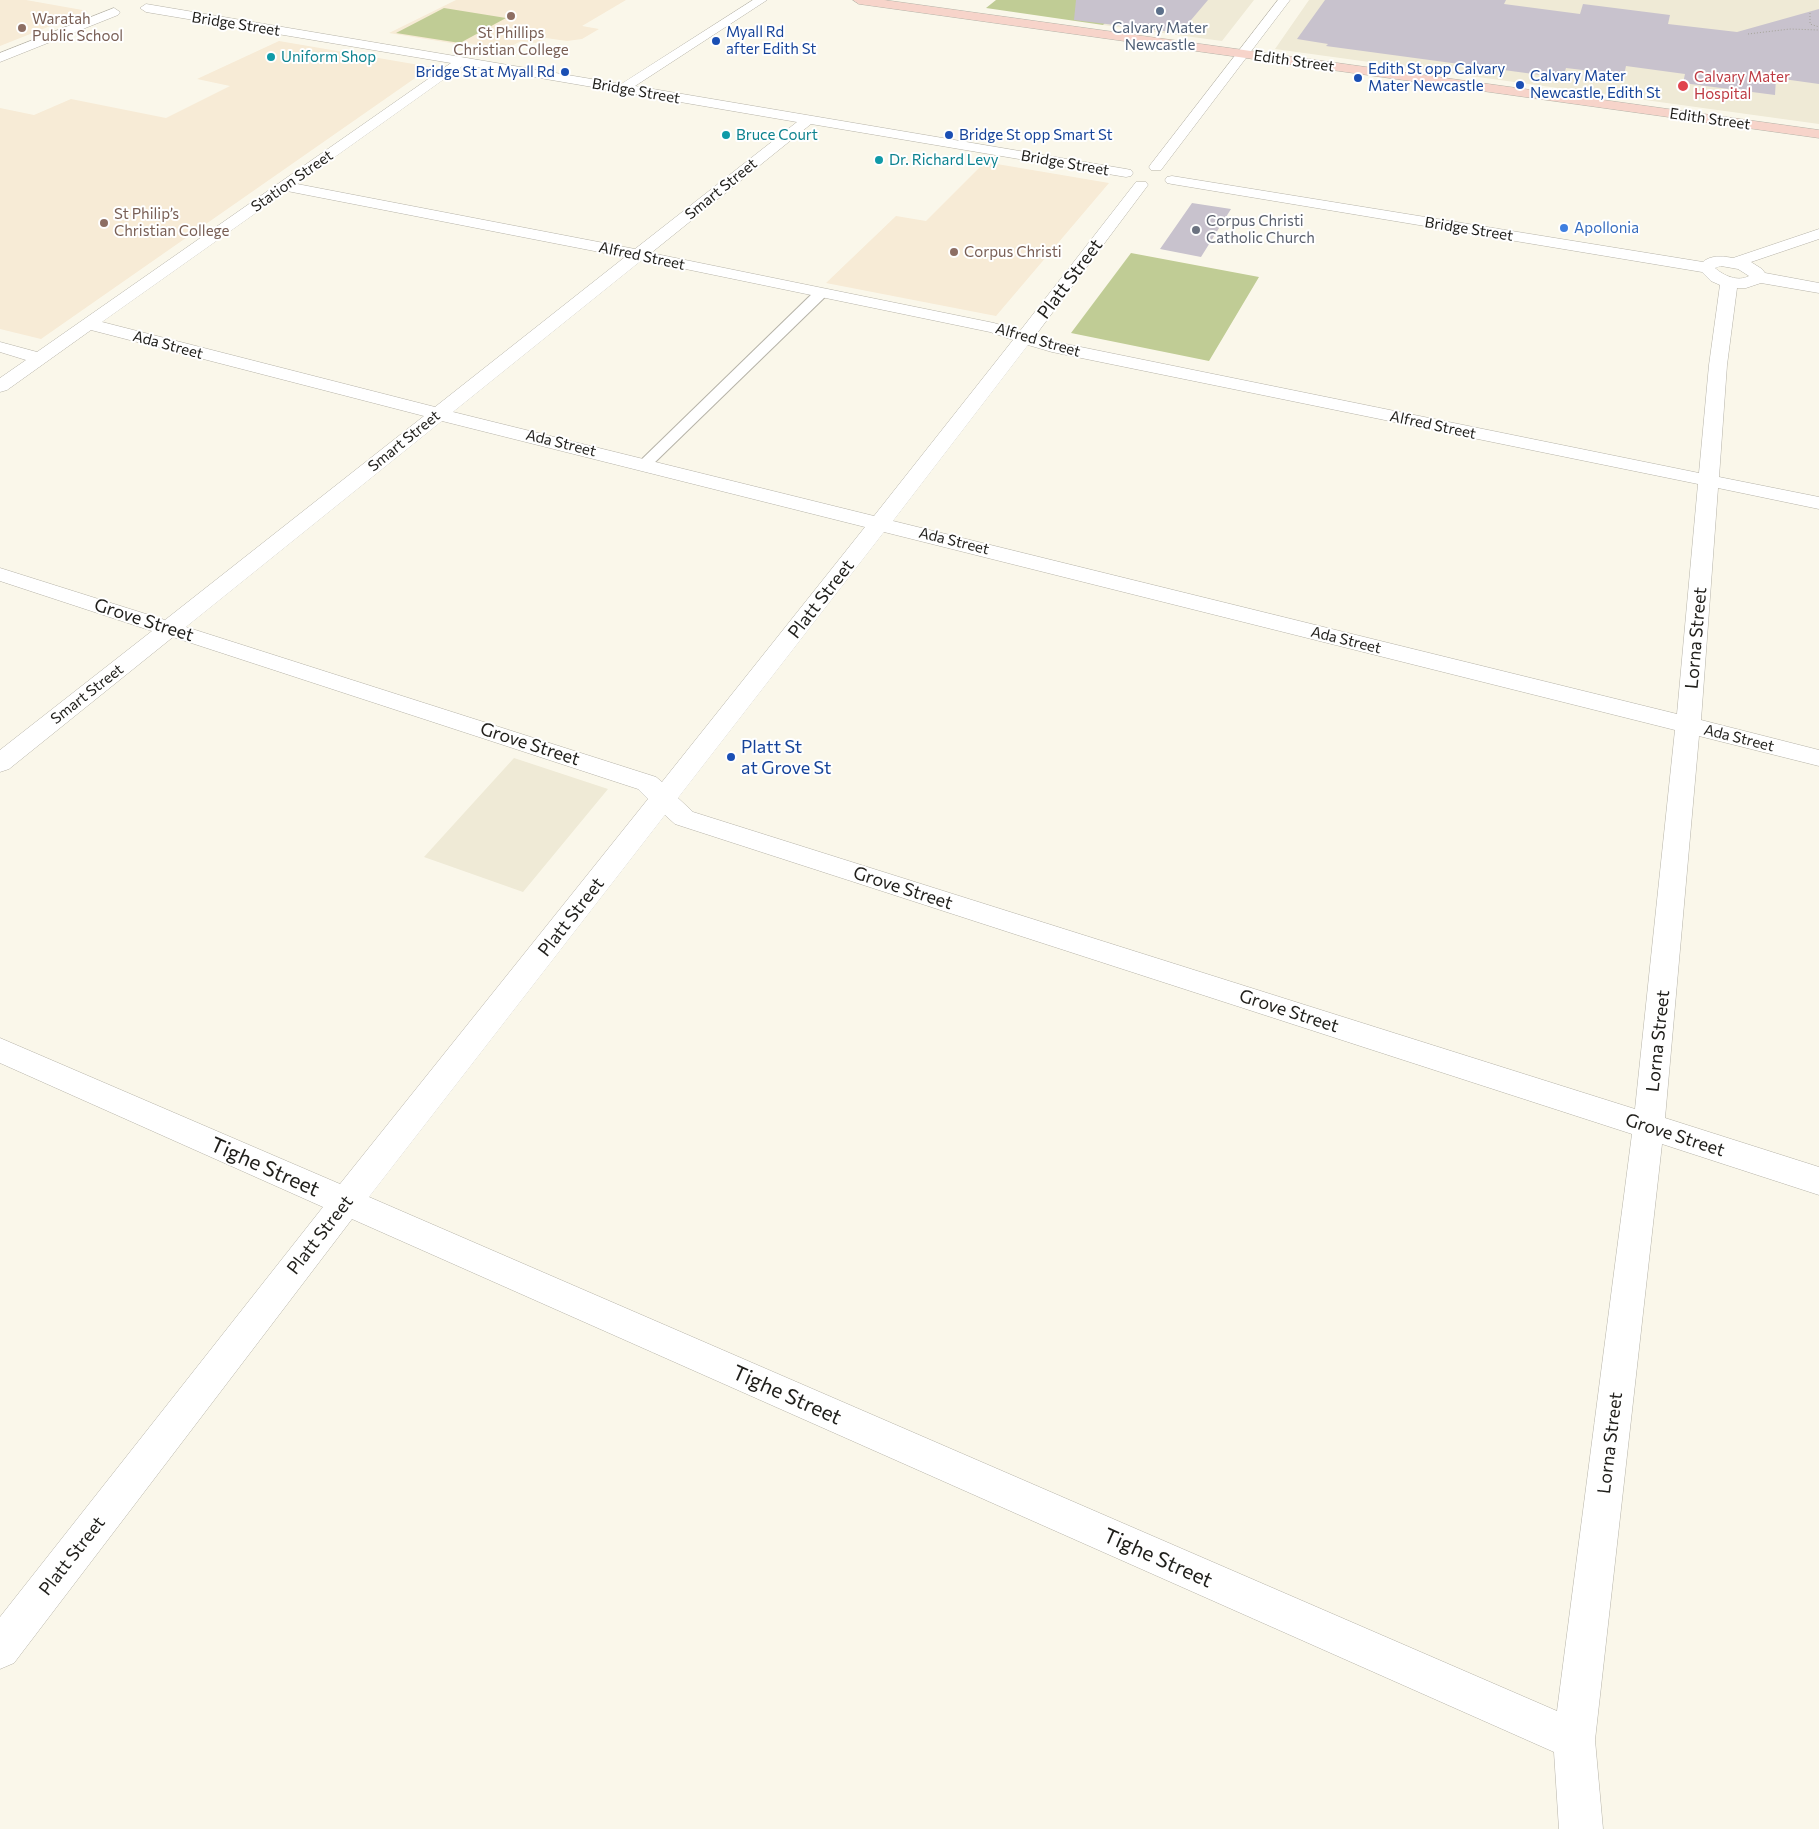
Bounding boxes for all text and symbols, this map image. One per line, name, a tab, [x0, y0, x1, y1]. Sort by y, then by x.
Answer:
marker: Calvary Mater Newcastle	[1154, 5, 1166, 17]
street label: Bridge Street	[190, 8, 282, 40]
place label: Waratah Public School	[32, 10, 123, 45]
marker: St Phillips Christian College	[505, 10, 517, 22]
place label: Calvary Mater Newcastle	[1112, 19, 1208, 54]
marker: Waratah Public School	[16, 22, 28, 34]
place label: Myall Rd after Edith St	[726, 23, 816, 58]
place label: St Phillips Christian College	[453, 24, 569, 59]
marker: Myall Rd after Edith St	[710, 35, 722, 47]
street label: Edith Street	[1252, 46, 1336, 76]
place label: Uniform Shop	[281, 48, 376, 66]
marker: Uniform Shop	[265, 51, 277, 63]
place label: Edith St opp Calvary Mater Newcastle	[1368, 60, 1505, 95]
place label: Bridge St at Myall Rd	[415, 63, 555, 81]
marker: Bridge St at Myall Rd	[559, 66, 571, 78]
place label: Calvary Mater Newcastle, Edith St	[1530, 67, 1661, 102]
place label: Calvary Mater Hospital	[1694, 68, 1790, 103]
marker: Edith St opp Calvary Mater Newcastle	[1352, 72, 1364, 84]
street label: Bridge Street	[590, 74, 682, 108]
marker: Calvary Mater Newcastle, Edith St	[1514, 79, 1526, 91]
marker: Calvary Mater Hospital	[1676, 79, 1690, 93]
street label: Edith Street	[1668, 104, 1752, 134]
place label: Bruce Court	[736, 126, 818, 144]
place label: Bridge St opp Smart St	[959, 126, 1113, 144]
marker: Bruce Court	[720, 129, 732, 141]
marker: Bridge St opp Smart St	[943, 129, 955, 141]
street label: Station Street	[248, 146, 336, 216]
street label: Bridge Street	[1019, 146, 1111, 180]
place label: Dr. Richard Levy	[889, 151, 998, 169]
marker: Dr. Richard Levy	[873, 154, 885, 166]
street label: Smart Street	[681, 155, 761, 223]
place label: St Philip’s Christian College	[114, 205, 229, 240]
place label: Corpus Christi Catholic Church	[1206, 212, 1315, 247]
street label: Bridge Street	[1423, 213, 1515, 245]
marker: St Philip’s Christian College	[98, 217, 110, 229]
place label: Apollonia	[1574, 219, 1639, 237]
marker: Apollonia	[1558, 222, 1570, 234]
marker: Corpus Christi Catholic Church	[1190, 224, 1202, 236]
street label: Platt Street	[1033, 235, 1107, 323]
street label: Alfred Street	[597, 238, 687, 274]
place label: Corpus Christi	[964, 243, 1062, 261]
marker: Corpus Christi	[948, 246, 960, 258]
street label: Alfred Street	[993, 319, 1083, 361]
street label: Ada Street	[131, 327, 205, 363]
street label: Smart Street	[364, 407, 444, 475]
street label: Alfred Street	[1388, 407, 1478, 443]
street label: Ada Street	[524, 426, 598, 460]
street label: Ada Street	[917, 524, 991, 558]
street label: Platt Street	[783, 555, 859, 643]
street label: Lorna Street	[1681, 586, 1711, 690]
street label: Grove Street	[92, 594, 196, 646]
street label: Ada Street	[1309, 623, 1383, 657]
street label: Smart Street	[47, 660, 127, 728]
street label: Grove Street	[478, 718, 582, 770]
street label: Ada Street	[1702, 721, 1776, 755]
place label: Platt St at Grove St	[741, 736, 831, 779]
marker: Platt St at Grove St	[725, 751, 737, 763]
street label: Grove Street	[851, 862, 955, 914]
street label: Platt Street	[533, 873, 609, 961]
street label: Grove Street	[1237, 985, 1341, 1037]
street label: Lorna Street	[1642, 989, 1674, 1093]
street label: Grove Street	[1623, 1109, 1727, 1161]
street label: Tighe Street	[207, 1132, 323, 1202]
street label: Platt Street	[282, 1191, 358, 1279]
street label: Tighe Street	[729, 1360, 845, 1430]
street label: Lorna Street	[1593, 1391, 1627, 1495]
street label: Platt Street	[34, 1512, 110, 1600]
street label: Tighe Street	[1100, 1523, 1216, 1593]

